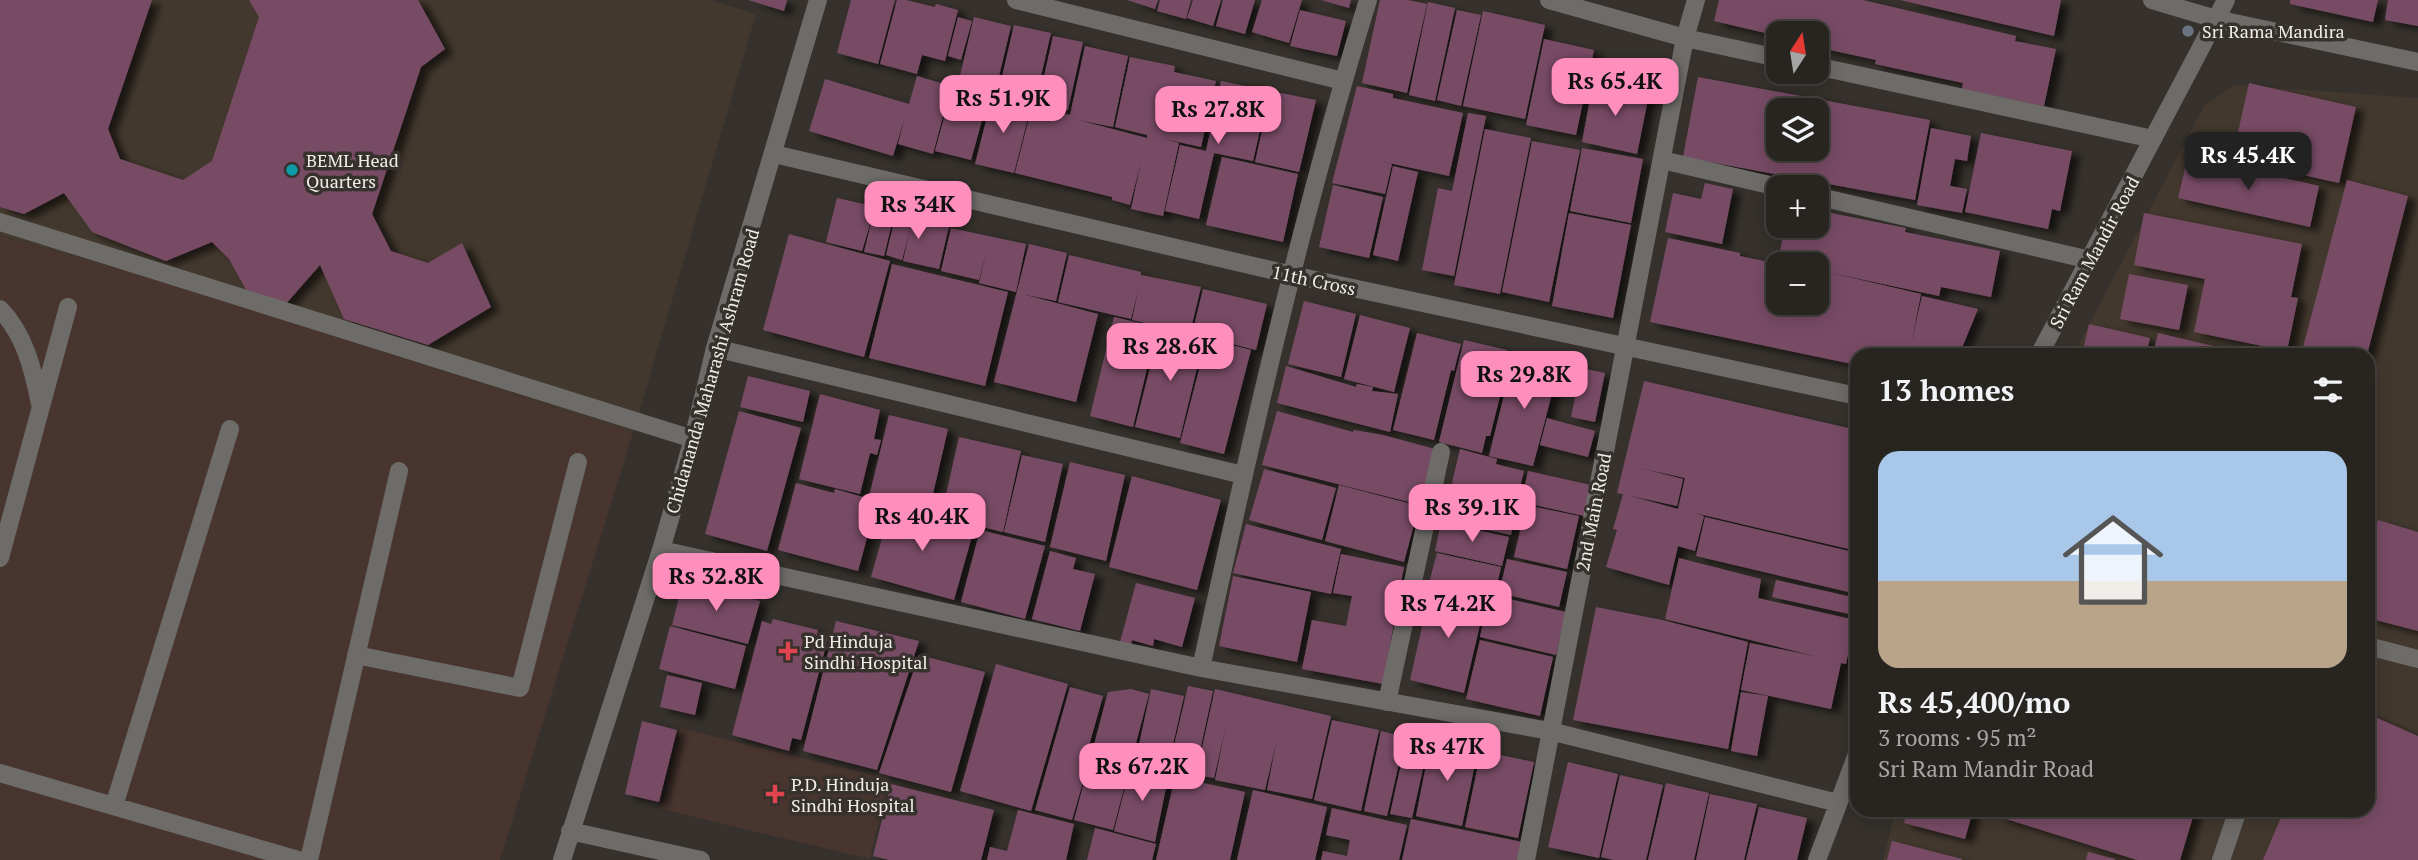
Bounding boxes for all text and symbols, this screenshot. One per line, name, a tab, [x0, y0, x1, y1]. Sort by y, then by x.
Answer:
place label: Sri Rama Mandira	[2202, 19, 2345, 43]
north arrow	[1766, 21, 1829, 84]
map controls	[1766, 21, 1829, 315]
marker: Sri Rama Mandira	[2180, 23, 2196, 39]
pin: Rs 65.4K	[1543, 58, 1687, 118]
text: Rs 65.4K	[1568, 65, 1662, 96]
pin: Rs 51.9K	[931, 76, 1075, 135]
text: Rs 51.9K	[956, 82, 1050, 113]
pin: Rs 27.8K	[1146, 86, 1290, 146]
text: Rs 27.8K	[1171, 93, 1265, 124]
button: layers	[1766, 98, 1829, 161]
pin: Rs 45.4K	[2176, 132, 2320, 192]
text: Rs 45.4K	[2201, 139, 2295, 170]
place label: BEML Head Quarters	[306, 148, 399, 193]
marker: BEML Head Quarters	[284, 162, 300, 178]
street label: Sri Ram Mandir Road	[2044, 172, 2144, 332]
button: +	[1766, 175, 1829, 238]
pin: Rs 34K	[861, 182, 975, 241]
text: Rs 34K	[881, 188, 955, 219]
street label: Chidananda Maharashi Ashram Road	[660, 226, 764, 516]
button: −	[1766, 252, 1829, 315]
street label: 11th Cross	[1270, 259, 1358, 301]
pin: Rs 28.6K	[1098, 324, 1242, 383]
text: Rs 28.6K	[1123, 330, 1217, 361]
pin: Rs 29.8K	[1452, 352, 1596, 411]
text: Rs 29.8K	[1477, 358, 1571, 389]
text: 13 homes	[1878, 370, 2014, 410]
icon: filters	[2309, 371, 2347, 409]
street label: 2nd Main Road	[1570, 451, 1616, 573]
pin: Rs 39.1K	[1400, 484, 1544, 544]
text: Rs 39.1K	[1425, 491, 1519, 522]
pin: Rs 40.4K	[850, 494, 994, 553]
icon: home	[2050, 497, 2176, 623]
text: Rs 40.4K	[875, 500, 969, 531]
pin: Rs 32.8K	[644, 554, 788, 613]
text: Rs 32.8K	[669, 560, 763, 591]
pin: Rs 74.2K	[1376, 580, 1520, 640]
text: Rs 74.2K	[1401, 587, 1495, 618]
place label: Pd Hinduja Sindhi Hospital	[804, 629, 928, 674]
marker: Pd Hinduja Sindhi Hospital	[778, 641, 798, 661]
text: Rs 45,400/mo	[1878, 682, 2070, 722]
text: 3 rooms · 95 m²	[1878, 722, 2037, 753]
pin: Rs 47K	[1390, 724, 1504, 783]
text: Rs 47K	[1410, 730, 1484, 761]
pin: Rs 67.2K	[1070, 744, 1214, 803]
text: Rs 67.2K	[1095, 750, 1189, 781]
text: Sri Ram Mandir Road	[1878, 753, 2094, 784]
place label: P.D. Hinduja Sindhi Hospital	[791, 772, 915, 817]
marker: P.D. Hinduja Sindhi Hospital	[765, 784, 785, 804]

